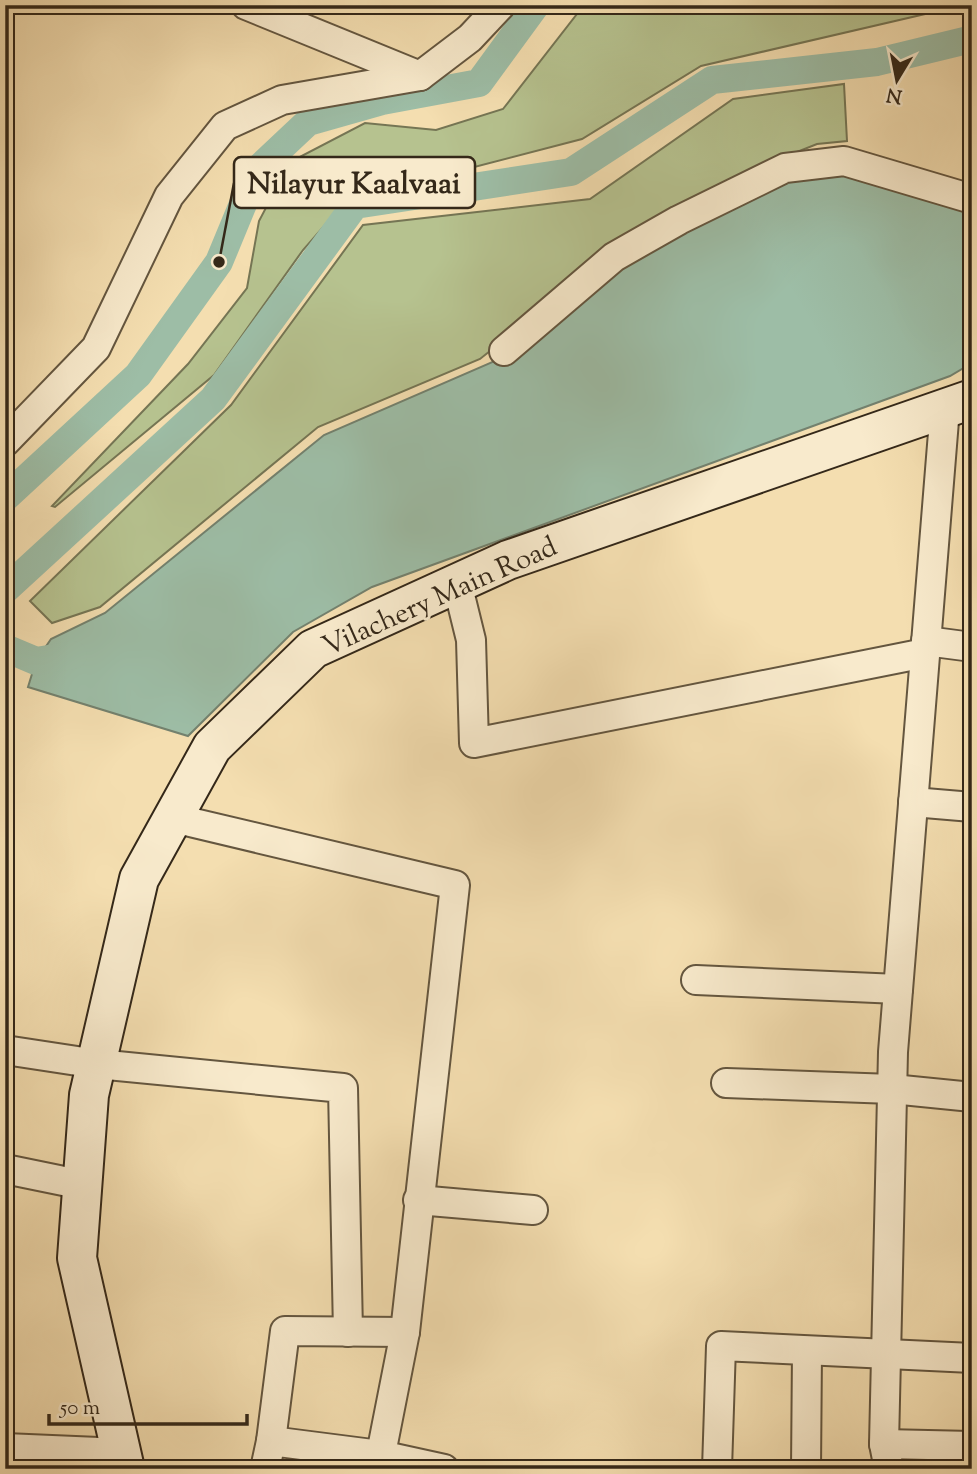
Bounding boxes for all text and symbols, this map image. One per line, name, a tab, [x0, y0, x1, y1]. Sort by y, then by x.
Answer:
north arrow	[862, 46, 932, 116]
text: N	[885, 80, 904, 109]
callout: Nilayur Kaalvaai	[234, 157, 475, 208]
text: Nilayur Kaalvaai	[247, 164, 461, 207]
street label: Vilachery Main Road	[316, 528, 564, 668]
scale bar	[49, 1383, 247, 1427]
text: 50 m	[59, 1394, 100, 1424]

